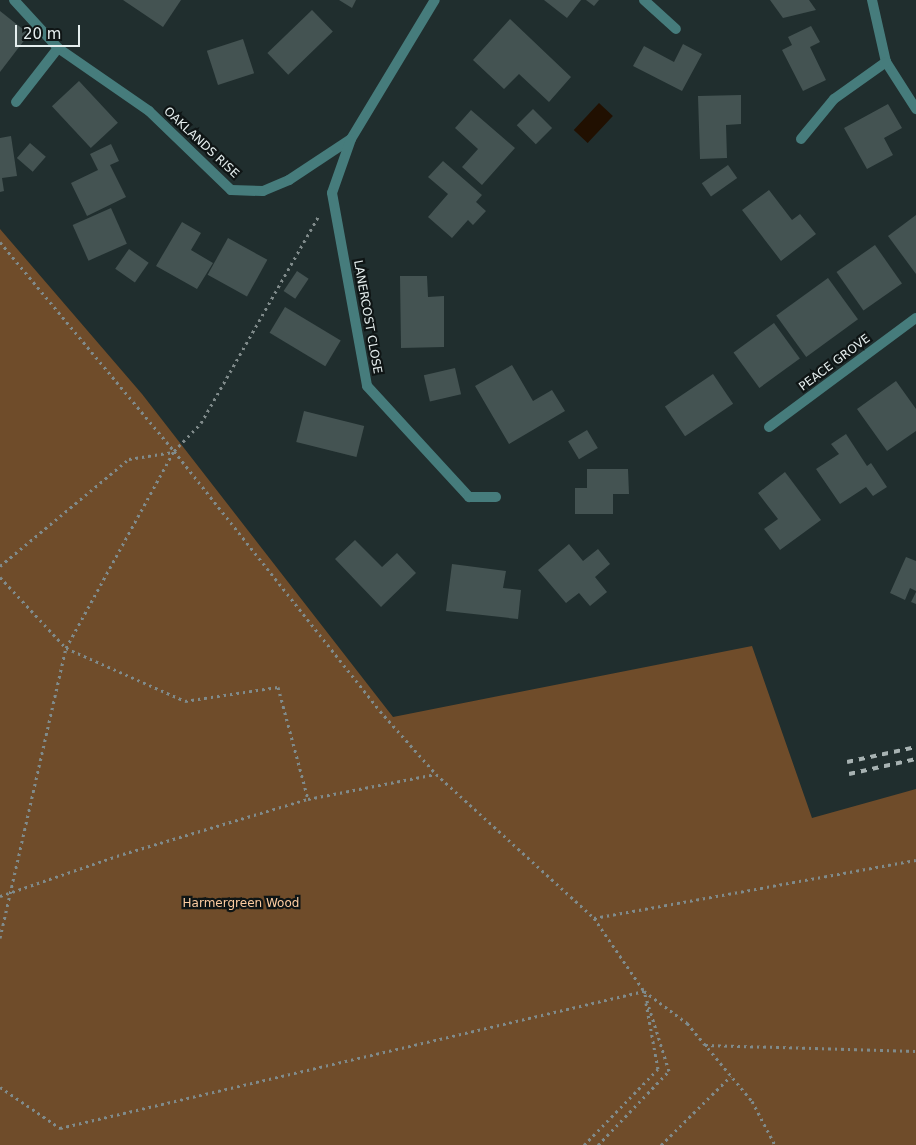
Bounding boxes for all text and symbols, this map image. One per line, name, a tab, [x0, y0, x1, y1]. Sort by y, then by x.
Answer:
scale bar	[18, 15, 82, 47]
text: 20 m	[23, 25, 61, 43]
street label: OAKLANDS RISE	[161, 105, 241, 181]
street label: LANERCOST CLOSE	[350, 259, 384, 375]
street label: PEACE GROVE	[797, 332, 873, 394]
park label: Harmergreen Wood	[183, 897, 299, 911]

